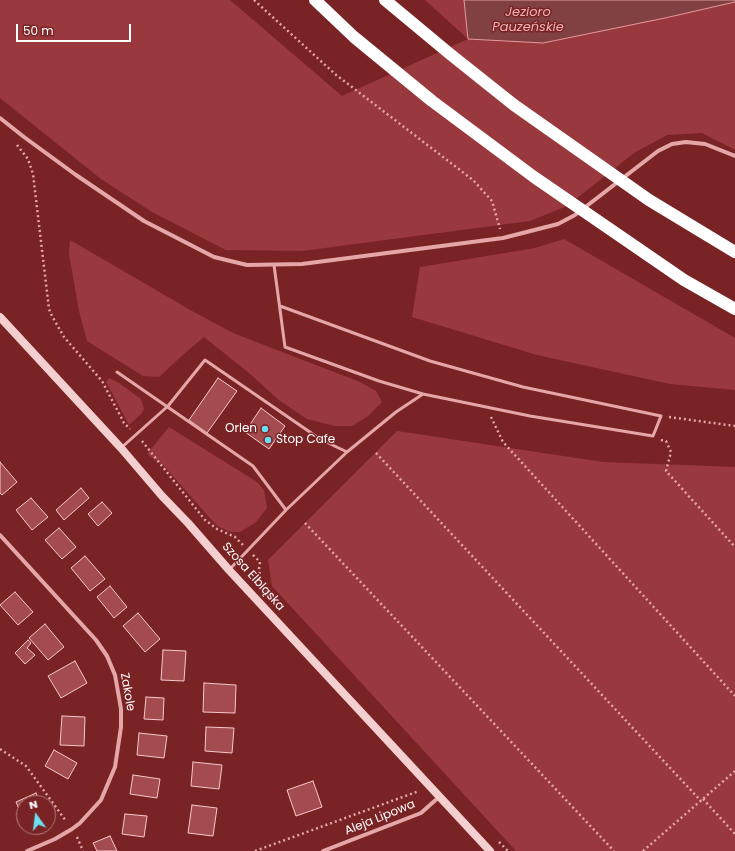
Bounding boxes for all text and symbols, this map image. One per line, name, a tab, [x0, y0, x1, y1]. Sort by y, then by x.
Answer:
water label: Jezioro Pauzeńskie	[492, 5, 564, 36]
scale bar	[18, 16, 133, 42]
text: 50 m	[23, 22, 54, 39]
place label: Orlen	[225, 422, 257, 436]
marker: Orlen	[260, 424, 270, 434]
place label: Stop Cafe	[276, 433, 335, 447]
marker: Stop Cafe	[263, 435, 273, 445]
street label: Szosa Elbląska	[219, 540, 287, 614]
street label: Zakole	[117, 672, 137, 712]
north arrow	[16, 795, 56, 835]
text: N	[27, 796, 39, 813]
street label: Aleja Lipowa	[343, 797, 417, 839]

